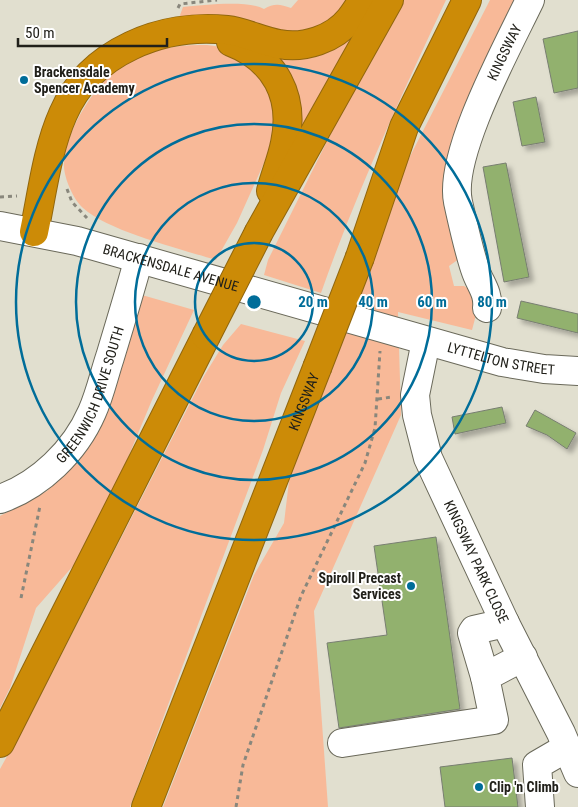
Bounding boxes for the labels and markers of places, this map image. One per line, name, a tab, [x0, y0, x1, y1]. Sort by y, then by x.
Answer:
place label: Brackensdale Spencer Academy	[34, 64, 135, 96]
marker: Brackensdale Spencer Academy	[18, 74, 30, 86]
centre of rings	[245, 293, 263, 311]
place label: Spiroll Precast Services	[319, 570, 401, 602]
marker: Spiroll Precast Services	[405, 580, 417, 592]
place label: Clip 'n Climb	[489, 779, 559, 795]
marker: Clip 'n Climb	[473, 781, 485, 793]

